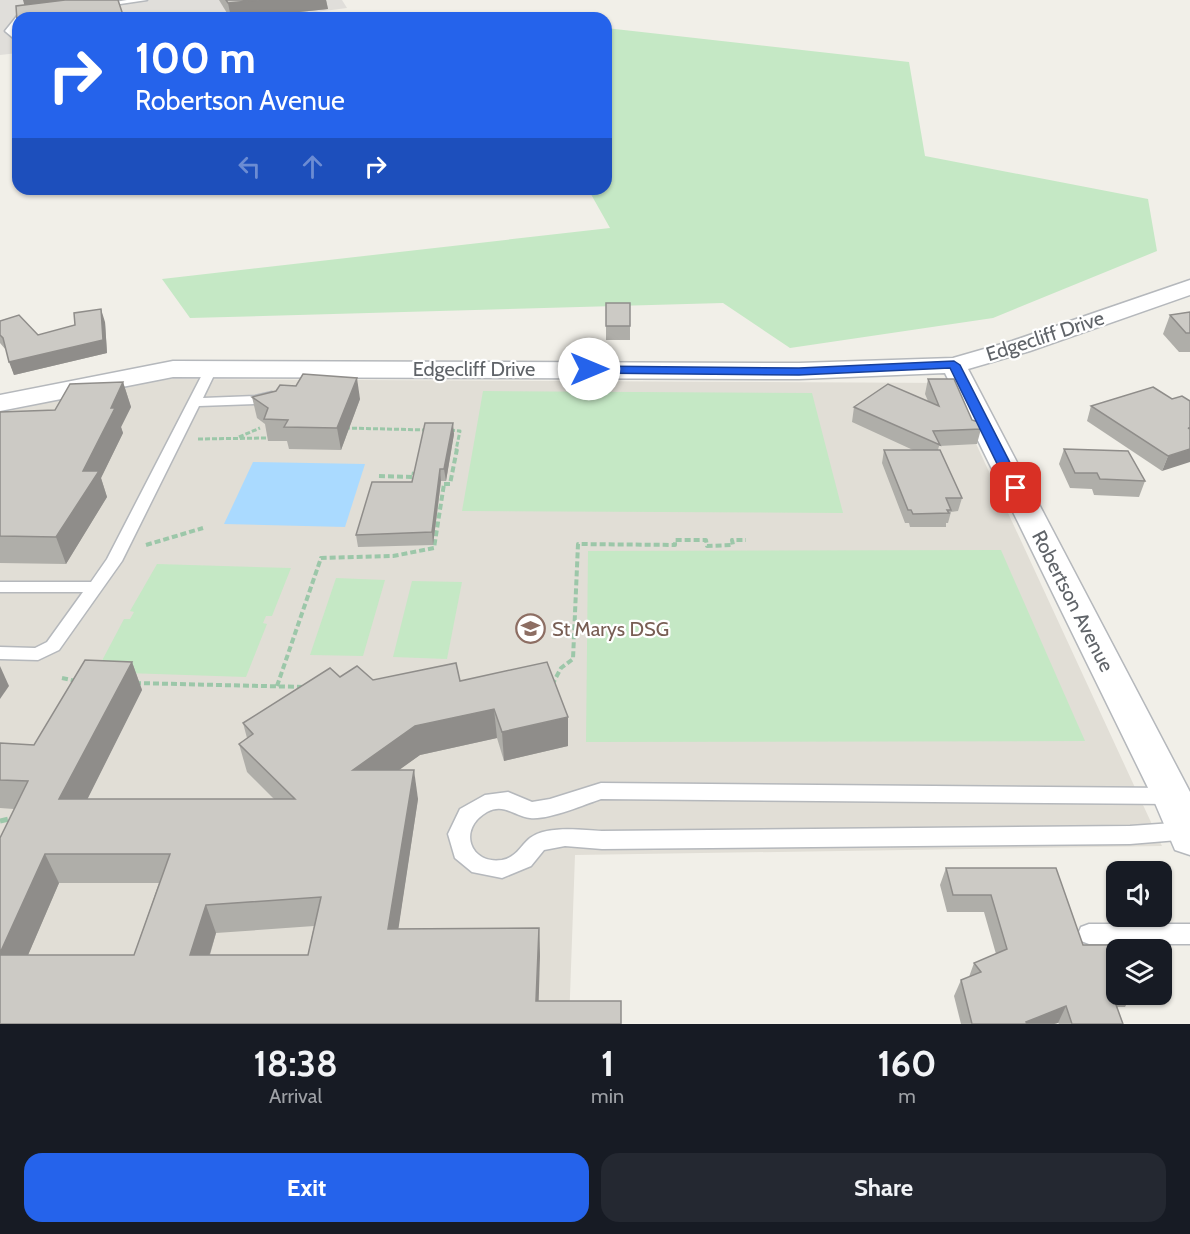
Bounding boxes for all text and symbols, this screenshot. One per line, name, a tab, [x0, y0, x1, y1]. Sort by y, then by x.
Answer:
text: 100 m	[135, 32, 256, 84]
icon: right	[36, 36, 114, 114]
text: Robertson Avenue	[135, 84, 345, 117]
icon: left	[233, 150, 266, 183]
icon: ahead	[296, 150, 329, 183]
icon: right	[359, 150, 392, 183]
street label: Edgecliff Drive	[983, 306, 1107, 366]
position arrow	[557, 337, 621, 401]
street label: Edgecliff Drive	[413, 357, 535, 381]
pin	[990, 462, 1041, 513]
icon: arrive	[999, 471, 1032, 504]
street label: Robertson Avenue	[1027, 526, 1119, 676]
school or university icon: St Marys DSG	[515, 613, 547, 645]
place label: St Marys DSG	[552, 617, 669, 641]
map controls	[1106, 861, 1172, 1005]
button: sound	[1106, 861, 1172, 927]
button: layers	[1106, 939, 1172, 1005]
text: 18:38	[253, 1041, 338, 1085]
text: 1	[601, 1041, 614, 1085]
text: 160	[878, 1041, 936, 1085]
text: Arrival	[269, 1084, 322, 1108]
text: min	[591, 1084, 624, 1108]
text: m	[898, 1084, 916, 1108]
button: Exit	[24, 1153, 589, 1222]
button: Share	[601, 1153, 1166, 1222]

